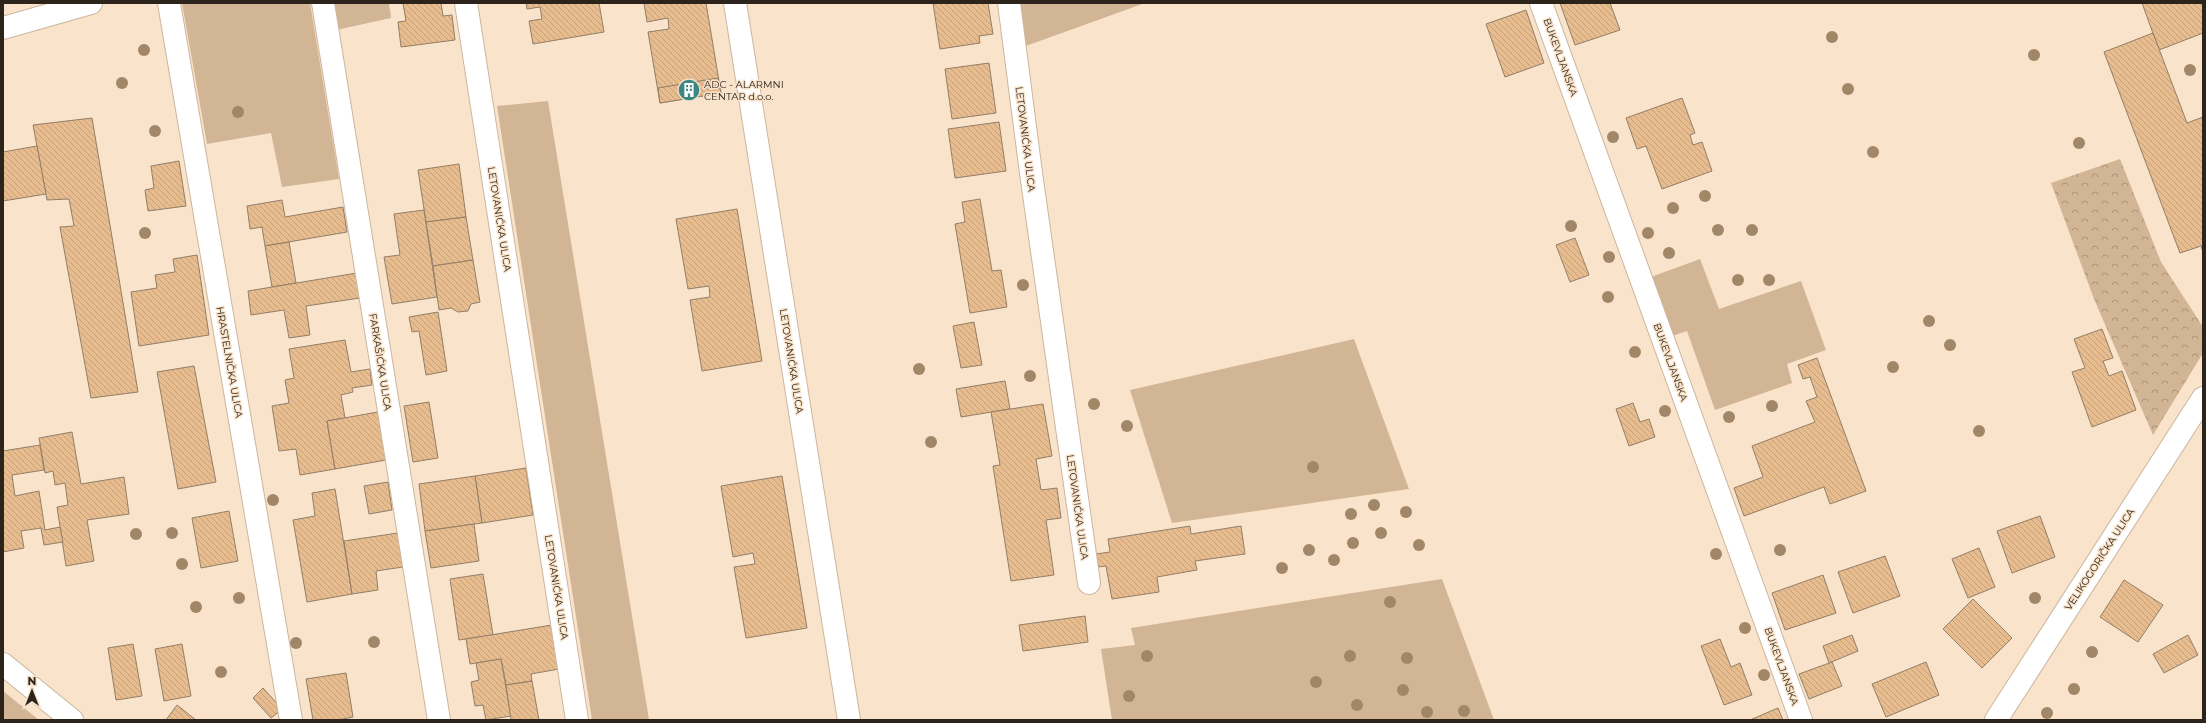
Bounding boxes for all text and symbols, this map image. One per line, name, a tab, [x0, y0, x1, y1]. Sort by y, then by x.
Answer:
street label: BUKEVLJANSKA	[1540, 16, 1581, 99]
building icon: ADC - ALARMNI CENTAR d.o.o.	[676, 77, 702, 103]
place label: ADC - ALARMNI CENTAR d.o.o.	[704, 78, 784, 103]
street label: LETOVANIĆKA ULICA	[1013, 86, 1039, 193]
street label: LETOVANIĆKA ULICA	[485, 166, 514, 273]
street label: HRASTELNIČKA ULICA	[213, 305, 246, 420]
street label: LETOVANIĆKA ULICA	[777, 308, 806, 415]
street label: FARKAŠIĆKA ULICA	[366, 313, 395, 412]
street label: BUKEVLJANSKA	[1650, 321, 1691, 404]
street label: LETOVANIĆKA ULICA	[1064, 454, 1091, 561]
street label: VELIKOGORIČKA ULICA	[2062, 505, 2138, 613]
street label: LETOVANIĆKA ULICA	[542, 534, 571, 641]
street label: BUKEVLJANSKA	[1761, 625, 1802, 708]
north arrow	[12, 671, 52, 711]
text: N	[28, 674, 36, 688]

